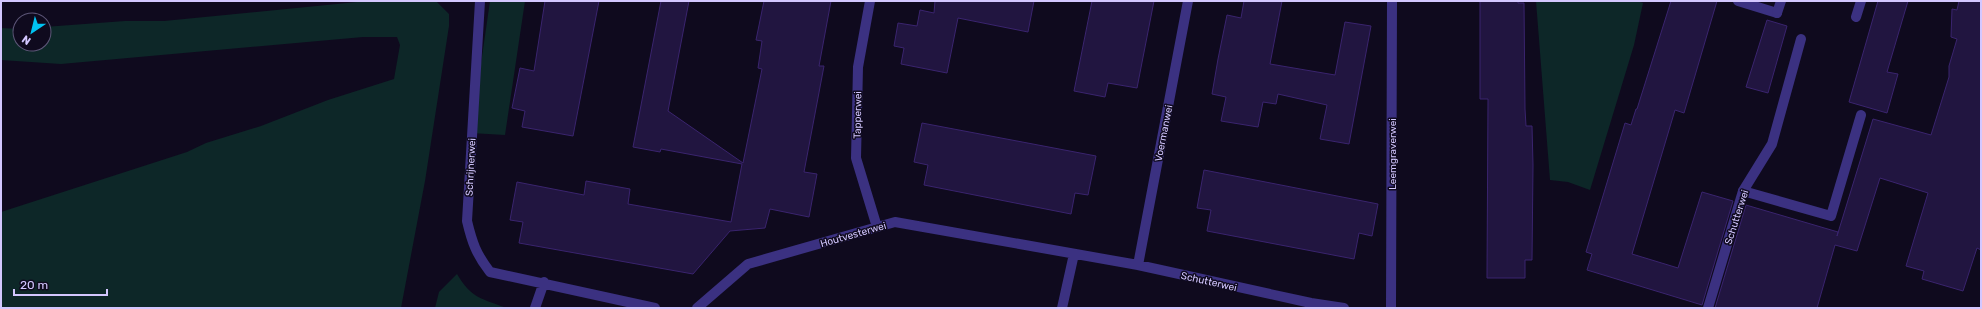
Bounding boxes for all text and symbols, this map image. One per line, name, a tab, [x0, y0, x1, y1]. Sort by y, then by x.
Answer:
north arrow	[12, 12, 52, 52]
text: N	[20, 32, 34, 47]
street label: Tapperwei	[852, 91, 864, 139]
street label: Voermanwei	[1153, 104, 1175, 163]
street label: Leemgraverwei	[1387, 118, 1399, 190]
street label: Schrijnerwei	[463, 138, 479, 196]
street label: Schutterwei	[1722, 188, 1751, 246]
street label: Houtvesterwei	[819, 220, 888, 250]
street label: Schutterwei	[1180, 270, 1238, 294]
scale bar	[14, 271, 107, 297]
text: 20 m	[20, 278, 48, 292]

